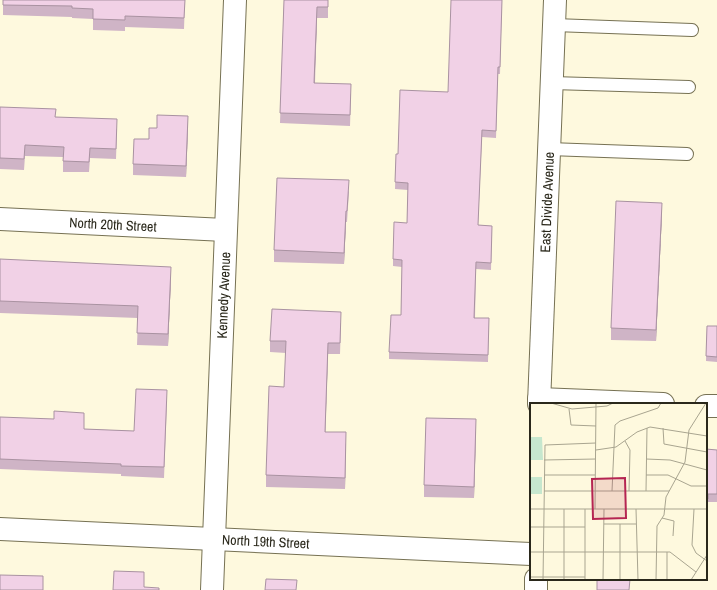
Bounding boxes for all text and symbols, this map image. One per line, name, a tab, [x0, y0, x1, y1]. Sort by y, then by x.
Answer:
street label: East Divide Avenue	[536, 151, 558, 253]
street label: North 20th Street	[69, 213, 157, 236]
street label: Kennedy Avenue	[213, 252, 234, 339]
inset map	[530, 403, 707, 580]
street label: North 19th Street	[222, 530, 310, 553]

